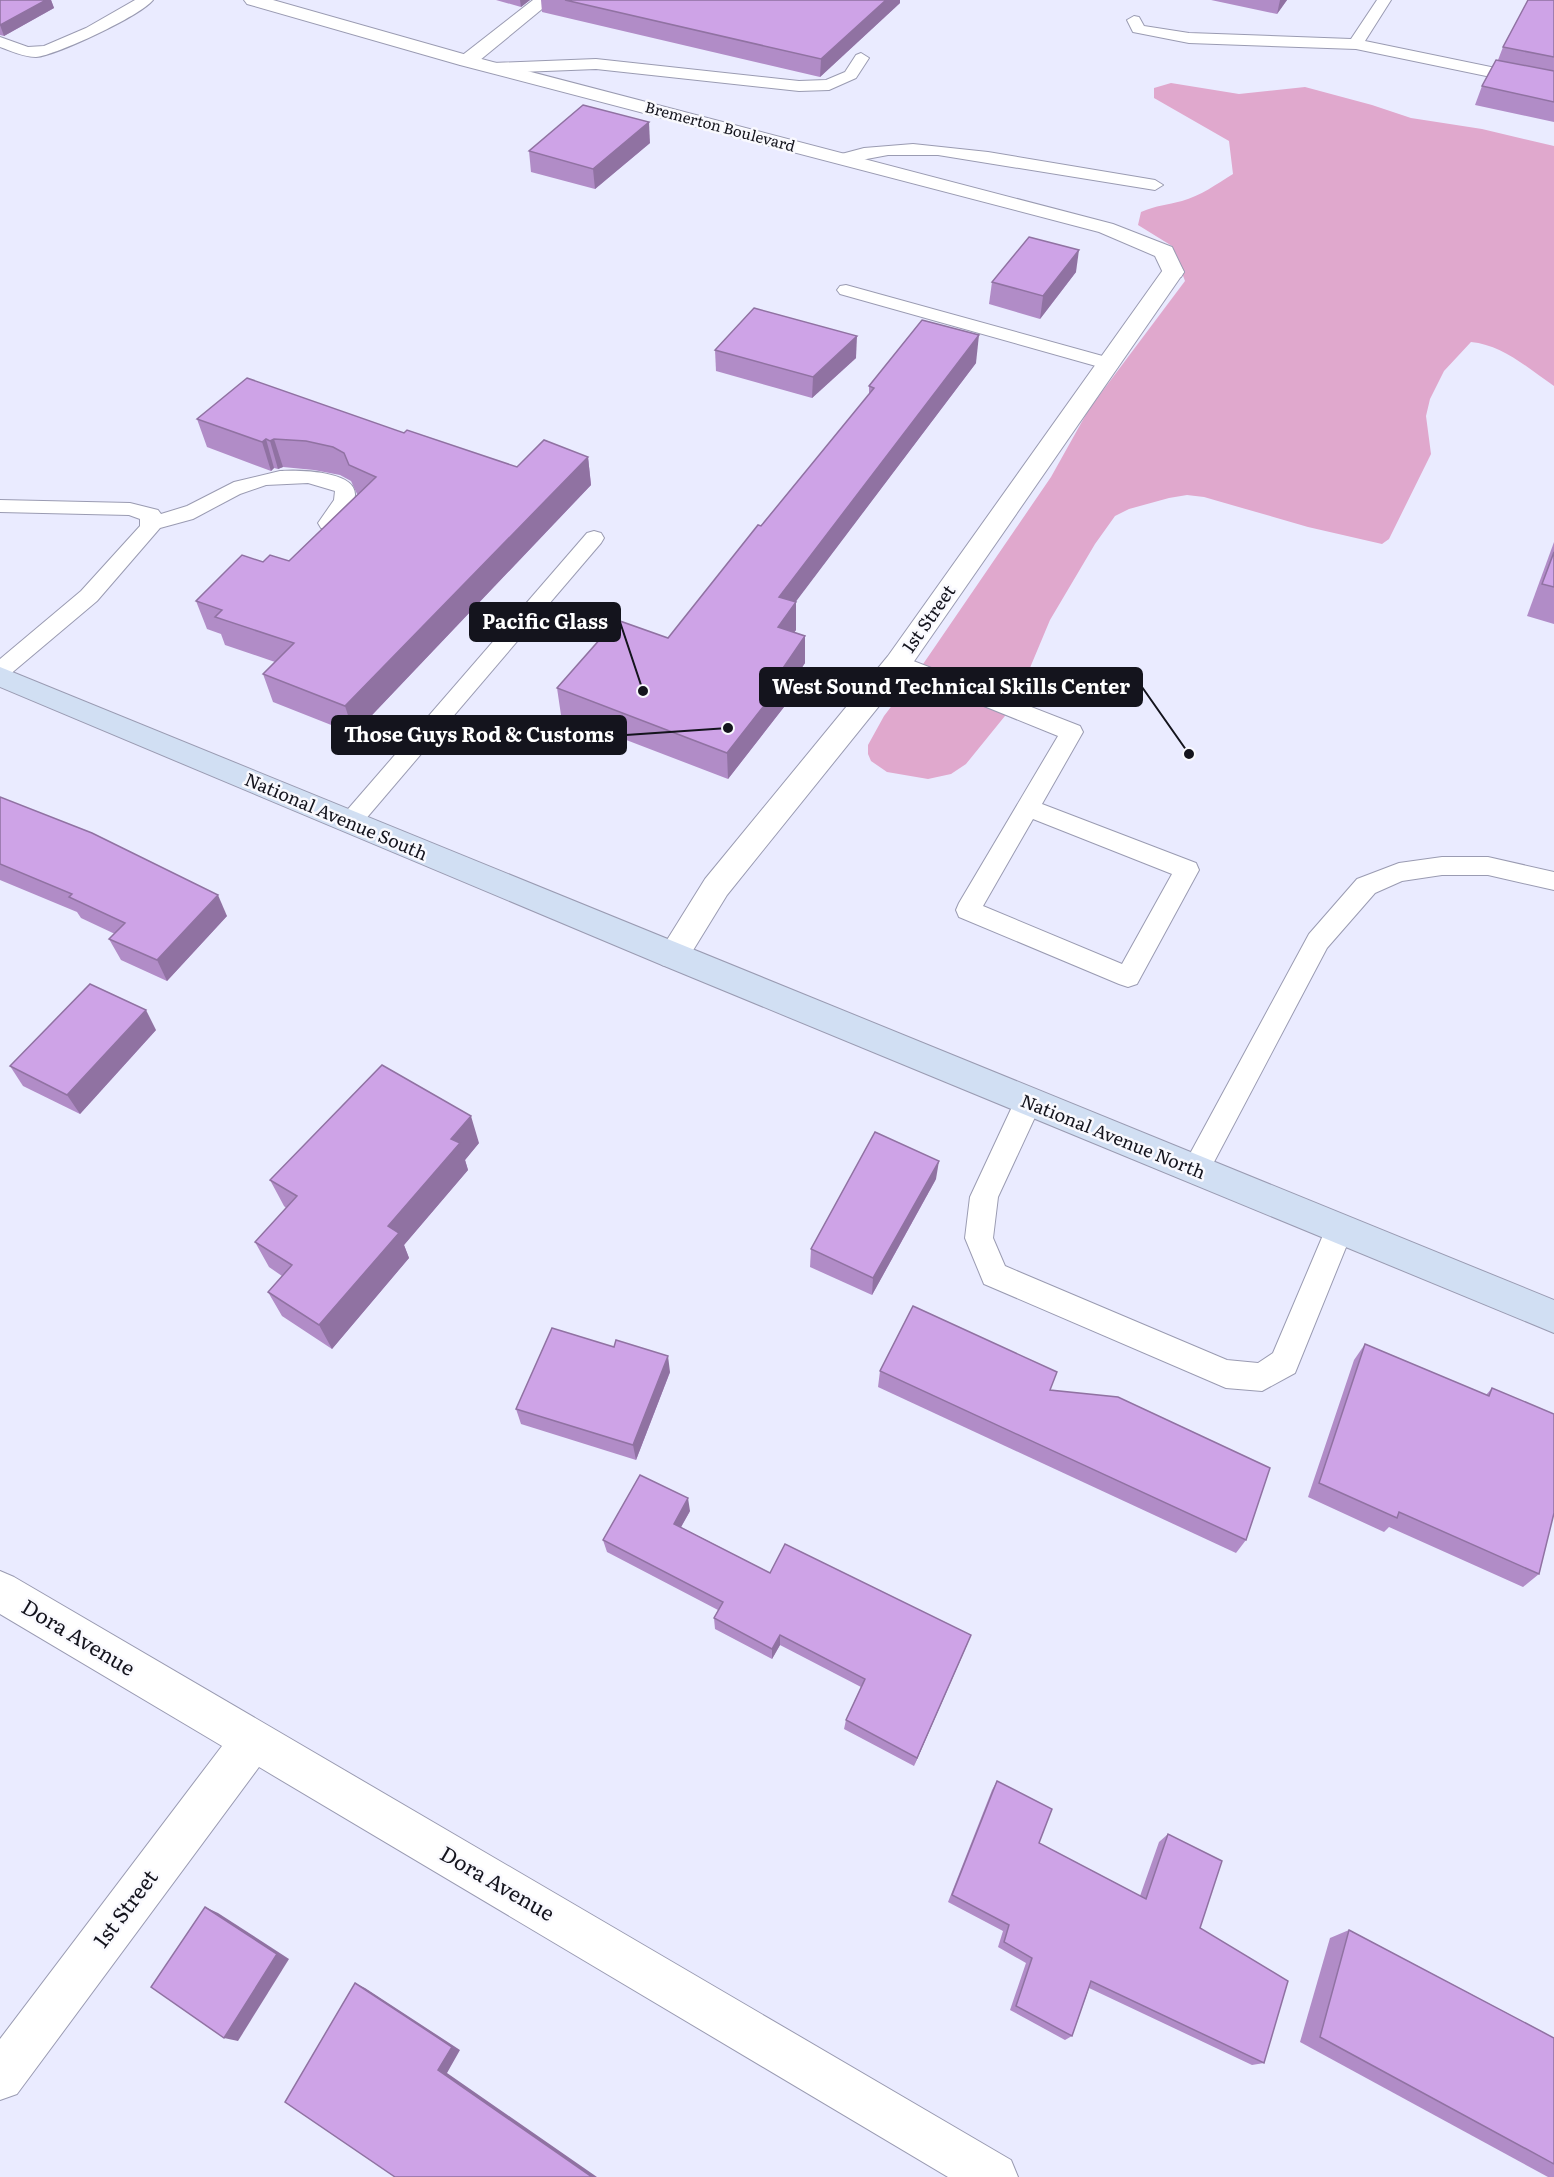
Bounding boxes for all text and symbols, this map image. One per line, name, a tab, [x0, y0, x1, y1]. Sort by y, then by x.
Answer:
street label: Bremerton Boulevard	[643, 94, 798, 157]
street label: 1st Street	[894, 578, 962, 658]
callout: Pacific Glass	[470, 603, 620, 641]
text: Pacific Glass	[482, 605, 608, 635]
callout: West Sound Technical Skills Center	[760, 668, 1142, 706]
text: West Sound Technical Skills Center	[772, 670, 1130, 700]
callout: Those Guys Rod & Customs	[332, 716, 626, 754]
text: Those Guys Rod & Customs	[344, 718, 614, 748]
street label: National Avenue South	[241, 765, 432, 866]
street label: National Avenue North	[1017, 1086, 1210, 1185]
street label: Dora Avenue	[17, 1590, 142, 1682]
street label: Dora Avenue	[435, 1837, 561, 1927]
street label: 1st Street	[84, 1862, 164, 1953]

